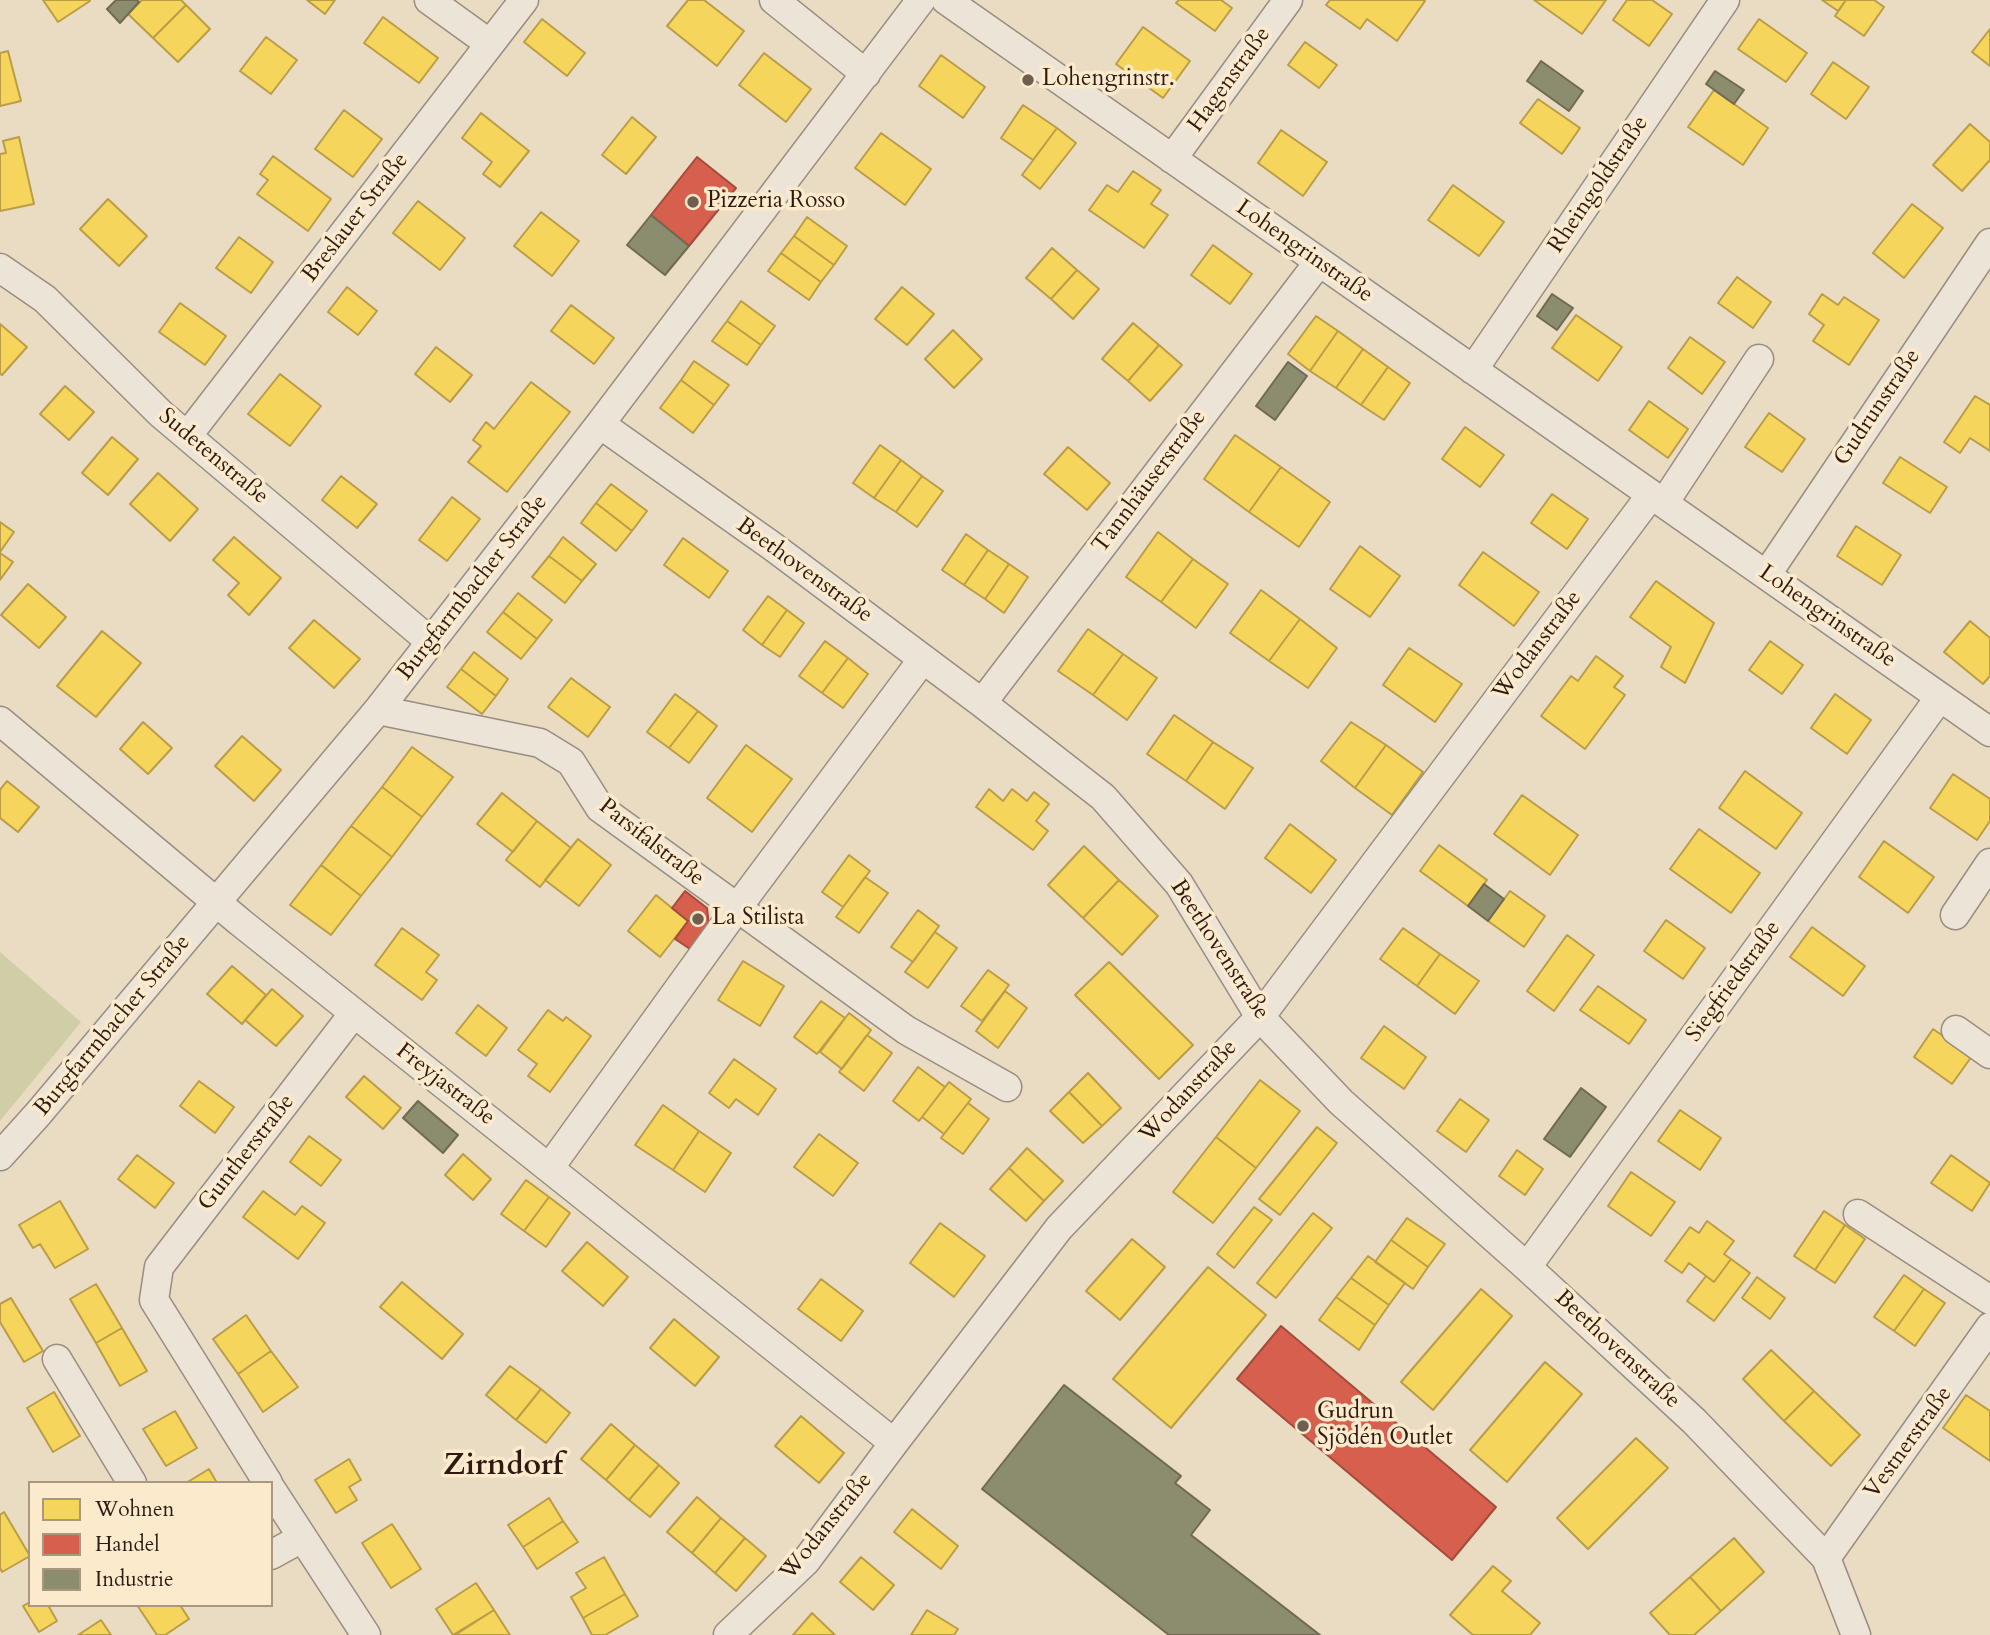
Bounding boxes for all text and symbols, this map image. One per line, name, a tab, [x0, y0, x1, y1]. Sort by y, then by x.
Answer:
street label: Hagenstraße	[1183, 22, 1277, 138]
place label: Lohengrinstr.	[1042, 66, 1174, 94]
marker: Lohengrinstr.	[1020, 72, 1036, 88]
street label: Rheingoldstraße	[1543, 111, 1655, 259]
street label: Breslauer Straße	[297, 148, 415, 288]
place label: Pizzeria Rosso	[707, 188, 845, 216]
marker: Pizzeria Rosso	[685, 194, 701, 210]
street label: Lohengrinstraße	[1230, 195, 1378, 309]
street label: Gudrunstraße	[1829, 344, 1927, 472]
street label: Sudetenstraße	[152, 403, 274, 511]
street label: Tannhäuserstraße	[1087, 405, 1213, 559]
street label: Burgfarrnbacher Straße	[392, 490, 554, 686]
street label: Beethovenstraße	[731, 512, 877, 630]
street label: Lohengrinstraße	[1753, 560, 1901, 674]
street label: Wodanstraße	[1488, 586, 1588, 706]
street label: Parsifalstraße	[593, 793, 709, 893]
street label: Beethovenstraße	[1163, 875, 1275, 1025]
place label: La Stilista	[712, 905, 805, 933]
marker: La Stilista	[690, 911, 706, 927]
street label: Siegfriedstraße	[1681, 916, 1787, 1048]
street label: Burgfarrnbacher Straße	[29, 930, 197, 1122]
street label: Wodanstraße	[1134, 1035, 1244, 1149]
street label: Freyjastraße	[390, 1038, 500, 1132]
street label: Guntherstraße	[193, 1089, 301, 1217]
street label: Beethovenstraße	[1549, 1285, 1685, 1415]
street label: Vestnerstraße	[1859, 1382, 1959, 1504]
place label: Gudrun Sjödén Outlet	[1317, 1399, 1453, 1453]
marker: Gudrun Sjödén Outlet	[1295, 1418, 1311, 1434]
district label: Zirndorf	[443, 1449, 563, 1485]
street label: Wodanstraße	[775, 1468, 879, 1586]
legend	[28, 1481, 273, 1607]
text: Wohnen	[95, 1495, 174, 1524]
text: Handel	[95, 1530, 160, 1559]
text: Industrie	[95, 1565, 174, 1594]

